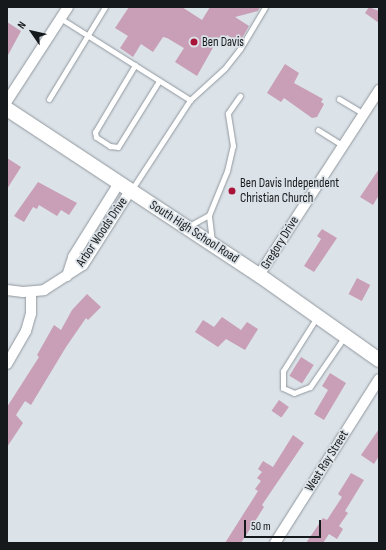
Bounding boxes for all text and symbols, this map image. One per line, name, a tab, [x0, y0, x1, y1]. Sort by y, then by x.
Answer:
north arrow	[12, 12, 52, 52]
text: N	[15, 19, 29, 31]
place label: Ben Davis	[202, 34, 244, 50]
marker: Ben Davis	[189, 37, 199, 47]
place label: Ben Davis Independent Christian Church	[240, 176, 339, 207]
marker: Ben Davis Independent Christian Church	[227, 186, 237, 196]
street label: Arbor Woods Drive	[73, 194, 131, 270]
street label: South High School Road	[147, 197, 241, 267]
street label: Gregory Drive	[258, 214, 302, 272]
street label: West Ray Street	[302, 427, 352, 495]
scale bar	[246, 512, 323, 538]
text: 50 m	[251, 519, 271, 534]

